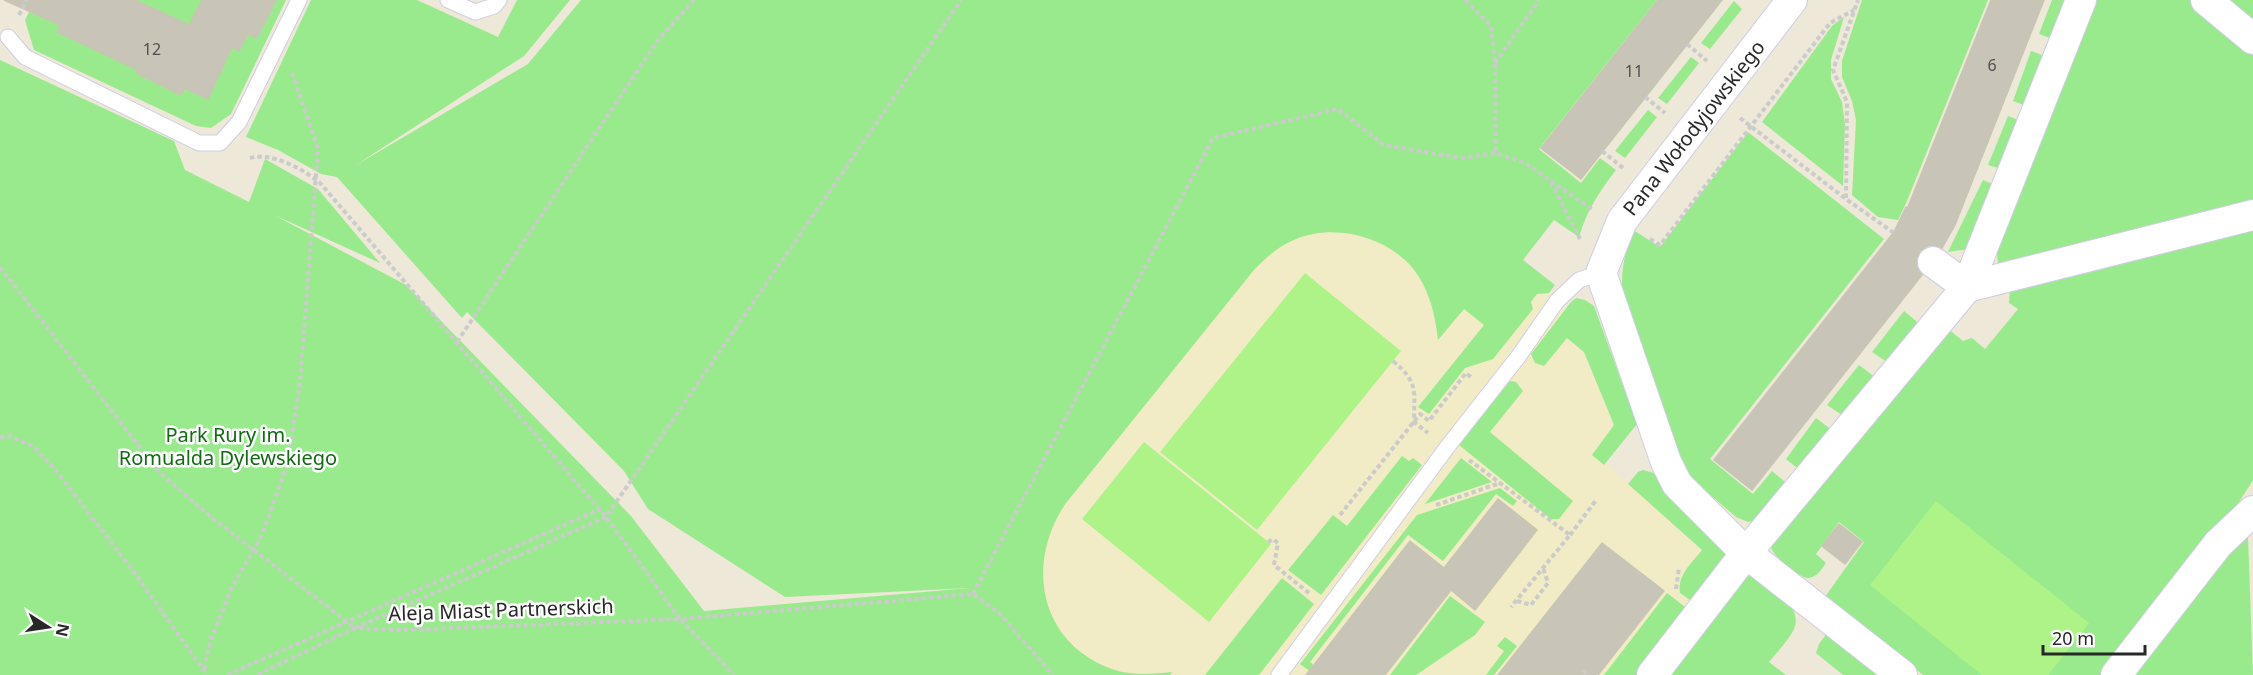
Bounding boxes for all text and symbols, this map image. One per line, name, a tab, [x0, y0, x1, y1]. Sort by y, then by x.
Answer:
street label: Pana Wołodyjowskiego	[1617, 34, 1771, 221]
house number: 12	[143, 38, 161, 60]
house number: 6	[1987, 54, 1997, 76]
house number: 11	[1625, 60, 1643, 82]
park label: Park Rury im. Romualda Dylewskiego	[119, 421, 337, 471]
street label: Aleja Miast Partnerskich	[388, 592, 614, 627]
north arrow	[18, 597, 78, 657]
scale bar	[2043, 618, 2145, 656]
text: N	[51, 621, 75, 639]
text: 20 m	[2052, 626, 2094, 650]

